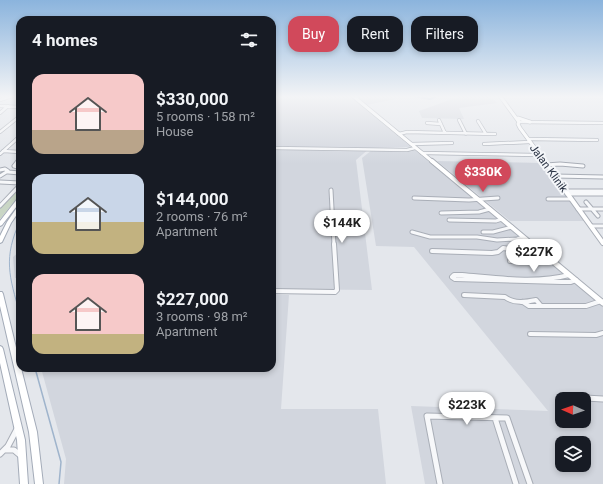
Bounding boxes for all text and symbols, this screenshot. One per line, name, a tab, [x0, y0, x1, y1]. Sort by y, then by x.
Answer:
chip: Buy	[288, 16, 339, 52]
chip: Rent	[347, 16, 403, 52]
chip: Filters	[411, 16, 478, 52]
icon: filters	[238, 29, 260, 51]
text: 4 homes	[32, 30, 98, 50]
text: $330,000	[156, 89, 228, 109]
icon: home	[64, 90, 112, 138]
text: 5 rooms · 158 m²	[156, 109, 255, 124]
text: House	[156, 124, 193, 139]
street label: Jalan Klinik	[527, 142, 571, 195]
pin: $330K	[455, 159, 511, 193]
text: $330K	[464, 164, 502, 179]
text: $144,000	[156, 189, 228, 209]
icon: home	[64, 190, 112, 238]
text: 2 rooms · 76 m²	[156, 209, 248, 224]
pin: $144K	[314, 210, 370, 244]
text: $144K	[323, 215, 361, 230]
text: Apartment	[156, 224, 218, 239]
pin: $227K	[506, 239, 562, 273]
text: $227K	[515, 244, 553, 259]
text: $227,000	[156, 289, 228, 309]
icon: home	[64, 290, 112, 338]
text: 3 rooms · 98 m²	[156, 309, 248, 324]
text: Apartment	[156, 324, 218, 339]
pin: $223K	[439, 392, 495, 426]
north arrow	[555, 392, 591, 428]
map controls	[555, 392, 591, 472]
text: $223K	[448, 397, 486, 412]
button: layers	[555, 436, 591, 472]

